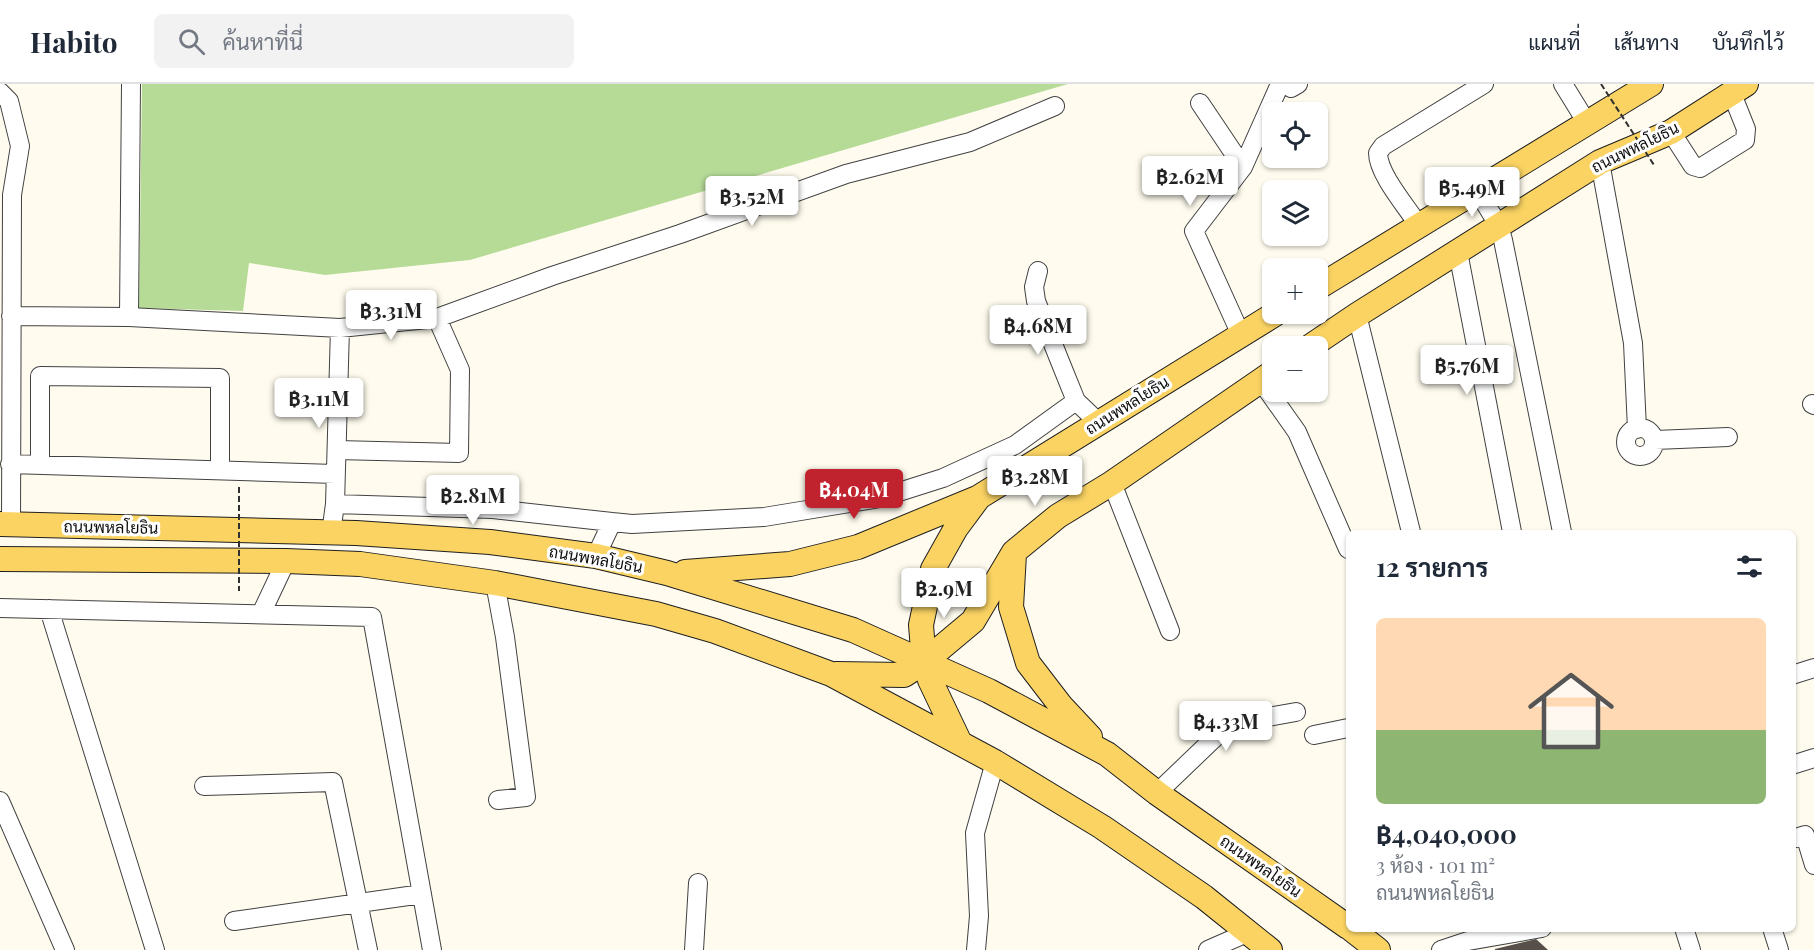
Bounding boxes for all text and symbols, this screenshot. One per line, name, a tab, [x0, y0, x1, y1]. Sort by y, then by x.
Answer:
search box	[154, 14, 574, 68]
text: Habito	[30, 23, 118, 60]
icon: search	[175, 25, 208, 58]
text: ค้นหาที่นี่	[223, 26, 303, 56]
text: แผนที่	[1528, 27, 1581, 55]
text: เส้นทาง	[1614, 27, 1679, 55]
text: บันทึกไว้	[1712, 27, 1784, 55]
map controls	[1262, 102, 1328, 402]
button: locate	[1262, 102, 1328, 168]
street label: ถนนพหลโยธิน	[1588, 116, 1682, 177]
pin: ฿2.62M	[1141, 156, 1239, 207]
text: ฿2.62M	[1156, 162, 1224, 189]
pin: ฿5.49M	[1423, 167, 1521, 218]
text: ฿5.49M	[1439, 173, 1505, 200]
pin: ฿3.52M	[703, 176, 801, 227]
button: layers	[1262, 180, 1328, 246]
text: ฿3.52M	[719, 182, 785, 209]
button: +	[1262, 258, 1328, 324]
pin: ฿3.31M	[342, 290, 440, 341]
text: ฿3.31M	[360, 296, 422, 323]
pin: ฿4.68M	[989, 305, 1087, 356]
text: ฿4.68M	[1004, 311, 1073, 338]
button: −	[1262, 336, 1328, 402]
pin: ฿5.76M	[1418, 345, 1516, 396]
text: ฿5.76M	[1434, 351, 1500, 378]
street label: ถนนพหลโยธิน	[1081, 371, 1172, 439]
pin: ฿3.11M	[270, 378, 368, 429]
text: ฿3.11M	[288, 384, 350, 411]
pin: ฿3.28M	[986, 456, 1084, 507]
text: ฿3.28M	[1001, 462, 1069, 489]
pin: ฿4.04M	[805, 469, 903, 520]
pin: ฿2.81M	[424, 475, 522, 526]
text: ฿4.04M	[819, 475, 889, 502]
text: ฿2.81M	[440, 481, 506, 508]
street label: ถนนพหลโยธิน	[63, 515, 159, 538]
street label: ถนนพหลโยธิน	[548, 540, 645, 577]
text: 12 รายการ	[1376, 549, 1489, 584]
icon: filters	[1733, 550, 1766, 583]
pin: ฿2.9M	[902, 568, 986, 619]
text: ฿2.9M	[915, 574, 973, 601]
icon: home	[1517, 657, 1625, 765]
pin: ฿4.33M	[1177, 701, 1275, 752]
text: ฿4.33M	[1193, 707, 1259, 734]
text: ฿4,040,000	[1376, 816, 1517, 851]
street label: ถนนพหลโยธิน	[1216, 830, 1306, 901]
text: 3 ห้อง · 101 m²	[1376, 851, 1495, 878]
text: ถนนพหลโยธิน	[1376, 878, 1494, 905]

